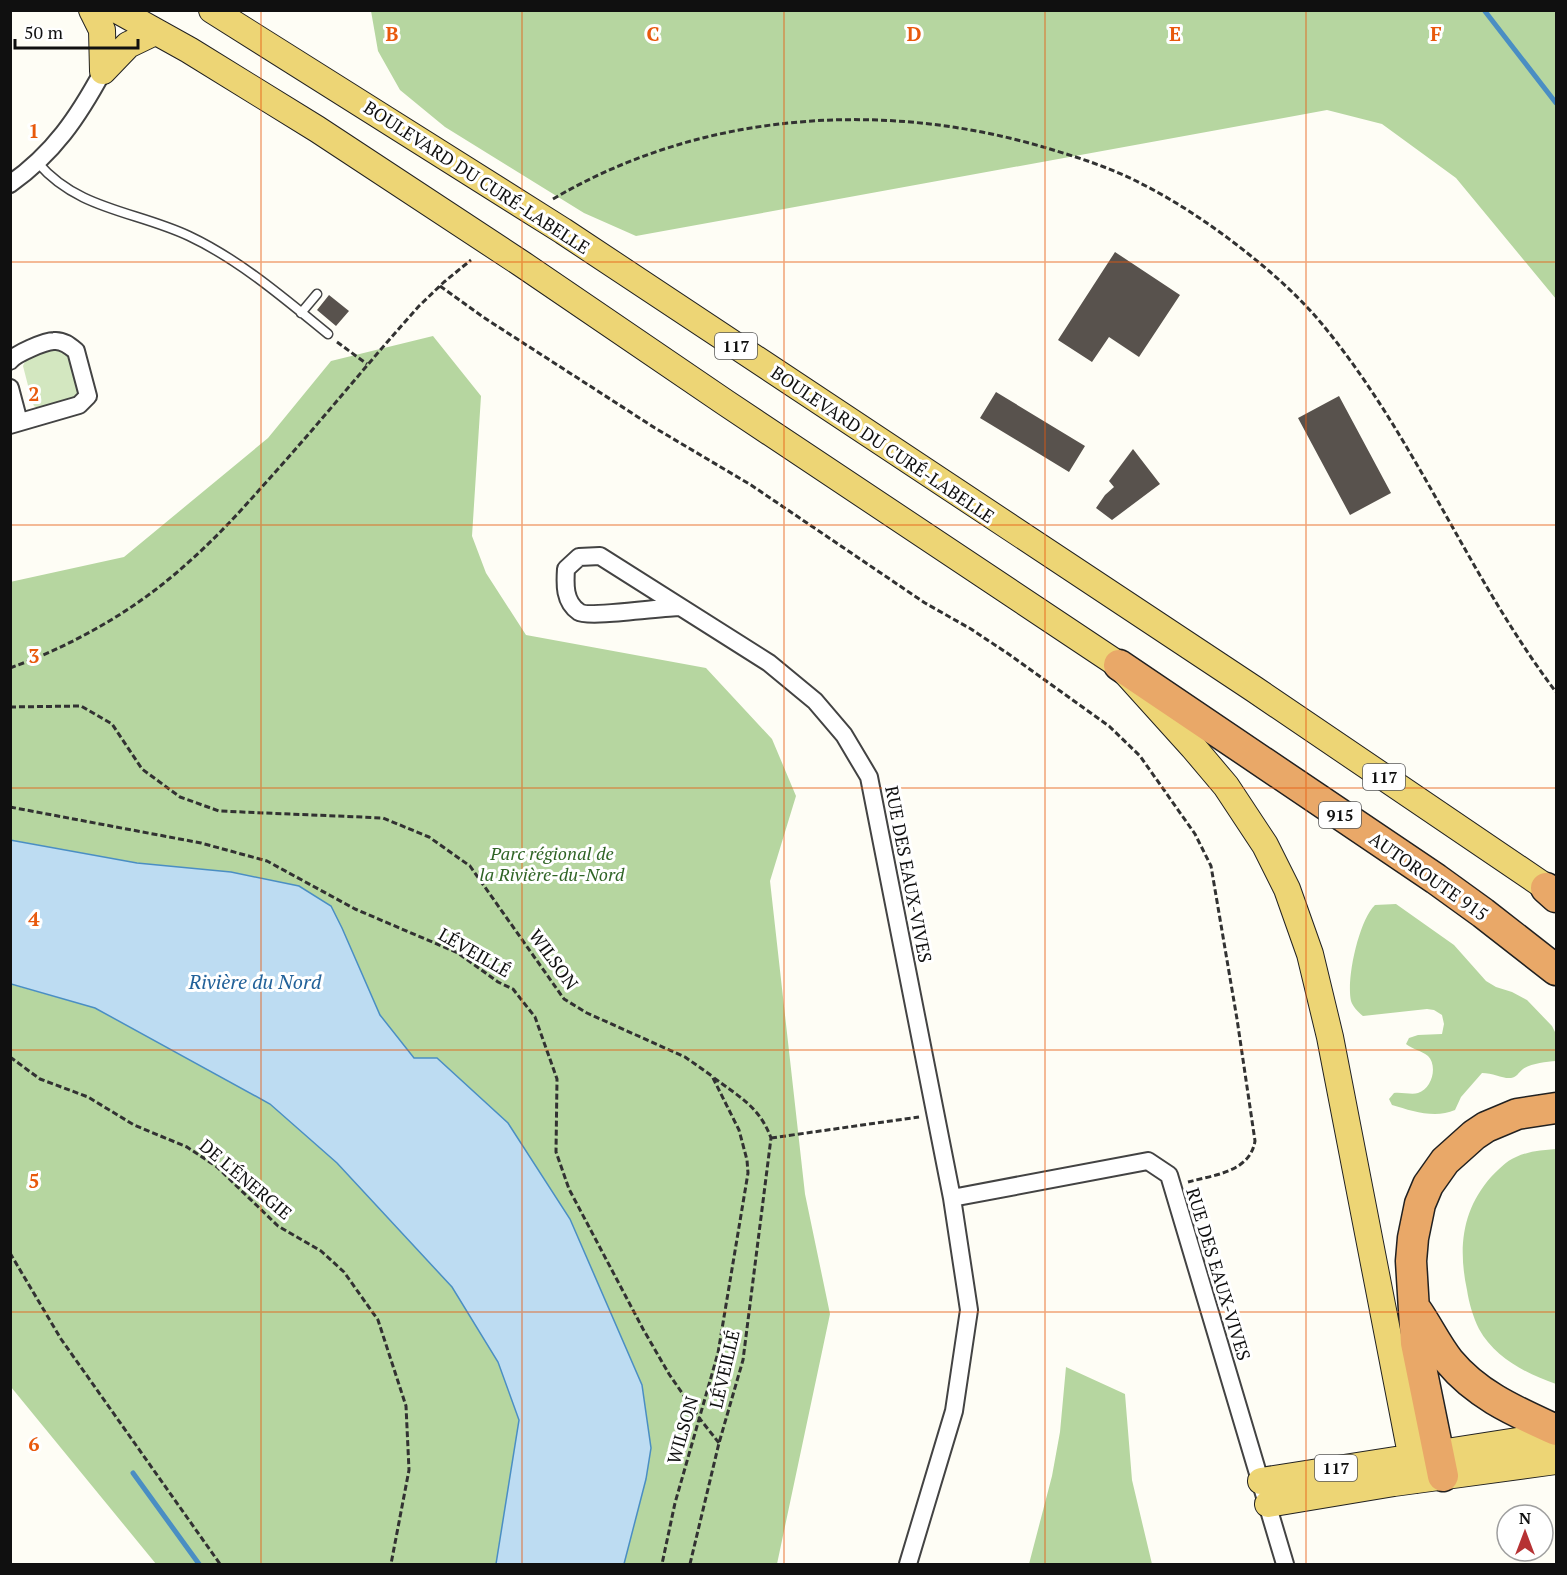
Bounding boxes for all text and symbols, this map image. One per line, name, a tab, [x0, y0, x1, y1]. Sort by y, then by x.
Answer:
scale bar	[15, 12, 138, 50]
text: 50 m	[24, 20, 64, 44]
text: B	[386, 20, 399, 47]
text: C	[646, 20, 660, 47]
text: D	[907, 20, 921, 47]
text: E	[1169, 20, 1181, 47]
text: F	[1430, 20, 1442, 47]
street label: BOULEVARD DU CURÉ-LABELLE	[359, 95, 595, 259]
text: 1	[28, 117, 40, 144]
road number: 117	[715, 333, 757, 359]
street label: BOULEVARD DU CURÉ-LABELLE	[767, 360, 999, 528]
text: 2	[28, 380, 40, 407]
text: 3	[28, 642, 40, 669]
road number: 117	[1363, 764, 1405, 790]
street label: RUE DES EAUX-VIVES	[880, 784, 938, 964]
road number: 915	[1319, 802, 1361, 828]
street label: AUTOROUTE 915	[1365, 826, 1493, 926]
park label: Parc régional de la Rivière-du-Nord	[480, 841, 625, 886]
text: 4	[28, 905, 40, 932]
street label: LÉVEILLÉ	[434, 922, 516, 982]
street label: WILSON	[524, 924, 584, 994]
water label: Rivière du Nord	[188, 968, 322, 995]
street label: DE L'ÉNERGIE	[195, 1133, 297, 1225]
text: 5	[28, 1167, 40, 1194]
street label: RUE DES EAUX-VIVES	[1181, 1185, 1257, 1363]
street label: LÉVEILLÉ	[703, 1327, 745, 1411]
street label: WILSON	[661, 1393, 703, 1467]
text: 6	[28, 1430, 40, 1457]
road number: 117	[1315, 1455, 1357, 1481]
north arrow	[1495, 1503, 1555, 1563]
text: N	[1519, 1507, 1531, 1529]

